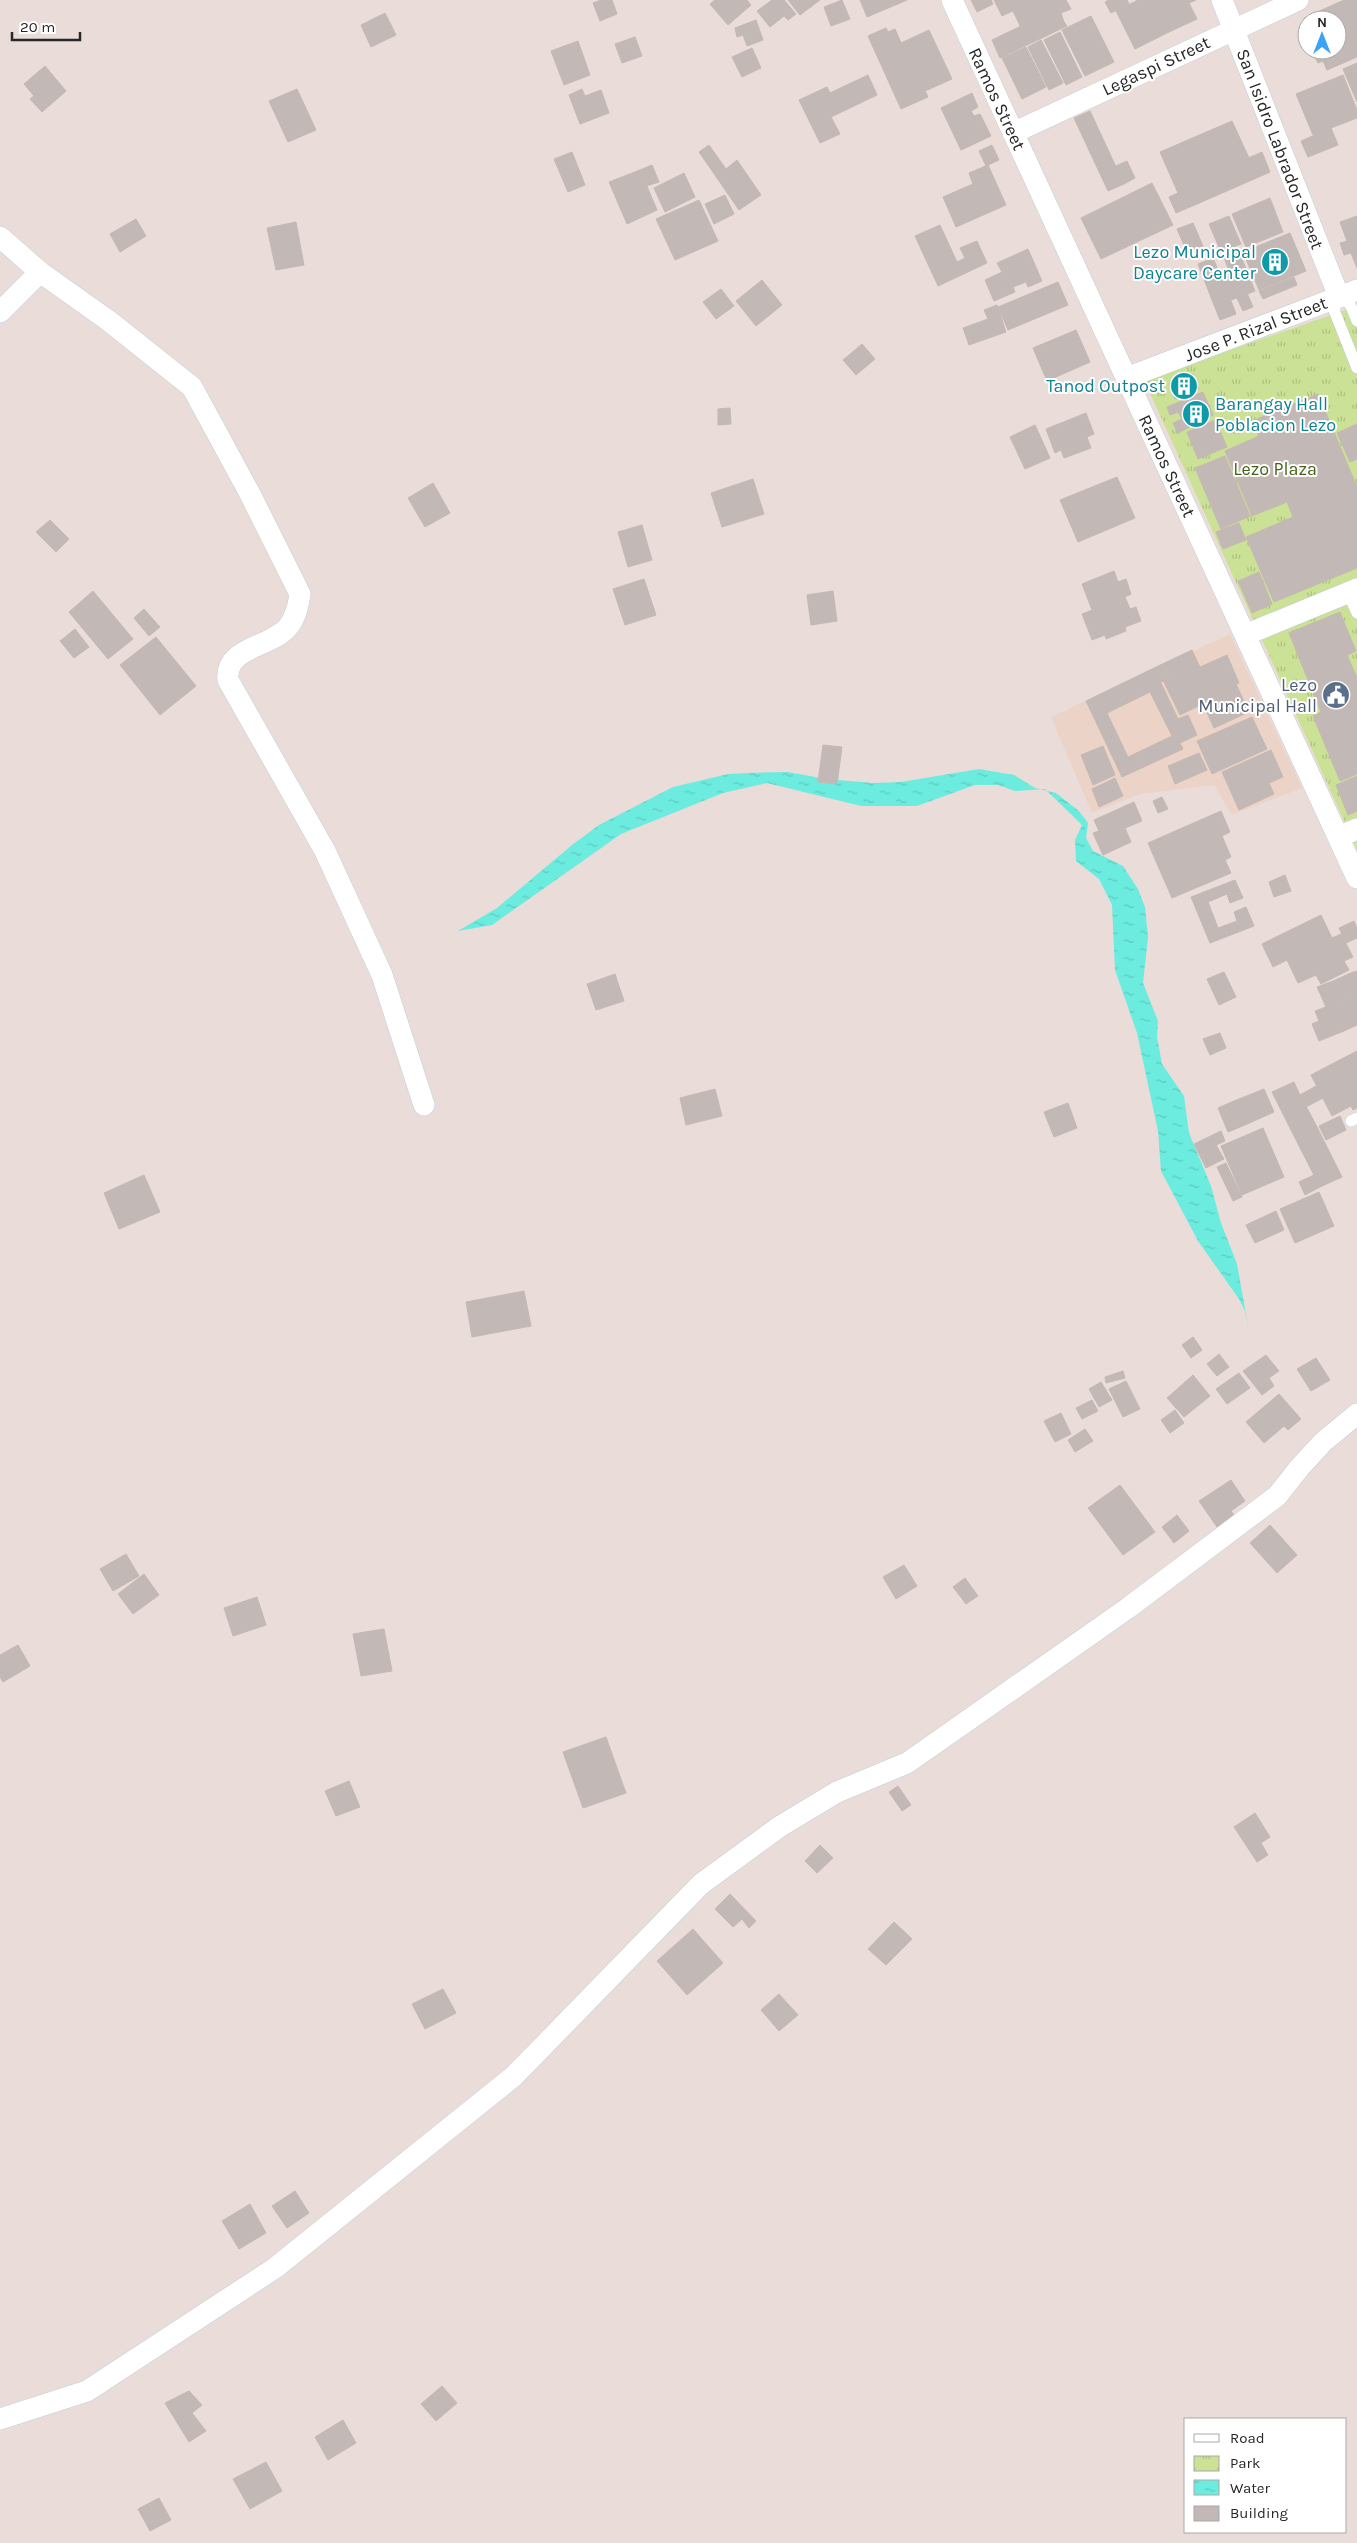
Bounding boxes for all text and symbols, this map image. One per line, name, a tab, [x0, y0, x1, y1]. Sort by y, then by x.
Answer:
scale bar	[12, 10, 80, 42]
north arrow	[1297, 10, 1347, 60]
text: N	[1317, 14, 1327, 31]
text: 20 m	[20, 18, 55, 36]
street label: Legaspi Street	[1098, 31, 1214, 101]
street label: Ramos Street	[964, 44, 1030, 154]
street label: San Isidro Labrador Street	[1232, 46, 1329, 253]
place label: Lezo Municipal Daycare Center	[1133, 241, 1256, 284]
building icon: Lezo Municipal Daycare Center	[1260, 247, 1290, 277]
street label: Jose P. Rizal Street	[1182, 292, 1331, 366]
building icon: Tanod Outpost	[1169, 371, 1199, 401]
place label: Tanod Outpost	[1046, 375, 1165, 397]
place label: Barangay Hall Poblacion Lezo	[1215, 393, 1336, 436]
building icon: Barangay Hall Poblacion Lezo	[1181, 399, 1211, 429]
street label: Ramos Street	[1134, 411, 1200, 521]
park label: Lezo Plaza	[1233, 458, 1317, 480]
place label: Lezo Municipal Hall	[1198, 674, 1317, 717]
public building icon: Lezo Municipal Hall	[1321, 680, 1351, 710]
legend	[1184, 2418, 1347, 2533]
text: Road	[1230, 2429, 1265, 2447]
text: Park	[1230, 2454, 1260, 2472]
text: Water	[1230, 2479, 1271, 2497]
text: Building	[1230, 2504, 1288, 2522]

